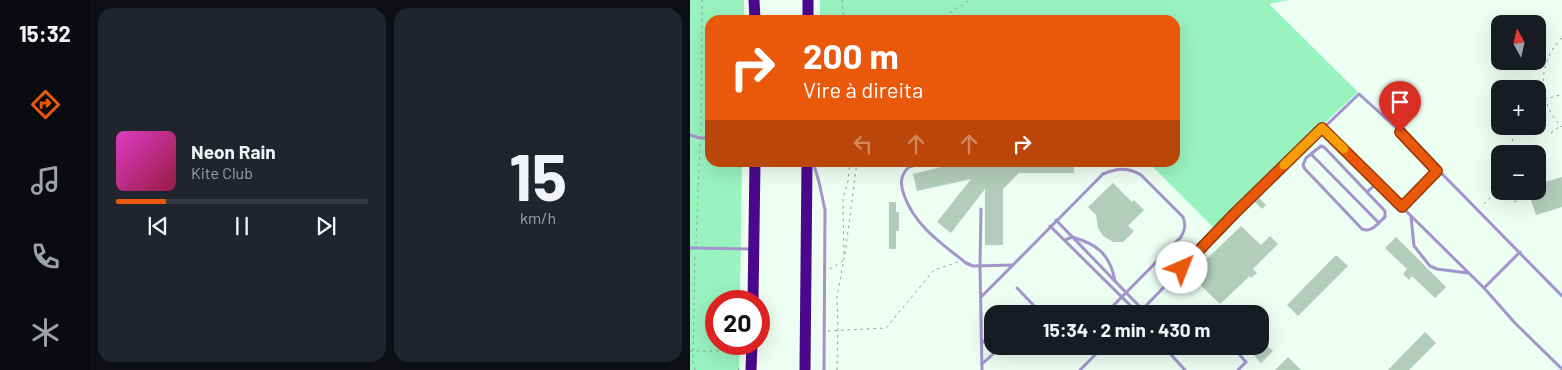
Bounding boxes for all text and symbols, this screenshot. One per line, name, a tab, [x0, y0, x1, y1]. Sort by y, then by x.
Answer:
north arrow	[1491, 15, 1546, 70]
map controls	[1491, 15, 1546, 200]
text: 15:32	[19, 20, 71, 46]
text: 200 m	[803, 34, 899, 76]
icon: right	[720, 35, 785, 100]
text: Vire à direita	[803, 76, 923, 102]
button: +	[1491, 80, 1546, 135]
pin	[1379, 81, 1421, 132]
icon: directions	[28, 87, 63, 122]
icon: arrive	[1386, 88, 1414, 116]
icon: left	[849, 130, 877, 158]
icon: ahead	[902, 130, 930, 158]
icon: ahead	[955, 130, 983, 158]
icon: right	[1008, 130, 1036, 158]
text: 15	[509, 136, 567, 214]
text: Neon Rain	[191, 140, 276, 163]
button: −	[1491, 145, 1546, 200]
icon: music	[28, 163, 63, 198]
text: Kite Club	[191, 163, 253, 182]
text: km/h	[520, 208, 556, 227]
icon: previous	[144, 212, 172, 240]
icon: pause	[228, 212, 256, 240]
icon: next	[312, 212, 340, 240]
icon: phone	[28, 239, 63, 274]
position arrow	[1155, 241, 1207, 293]
speed limit sign: 20	[705, 290, 770, 355]
icon: climate	[28, 315, 63, 350]
text: 15:34 · 2 min · 430 m	[1043, 318, 1210, 341]

